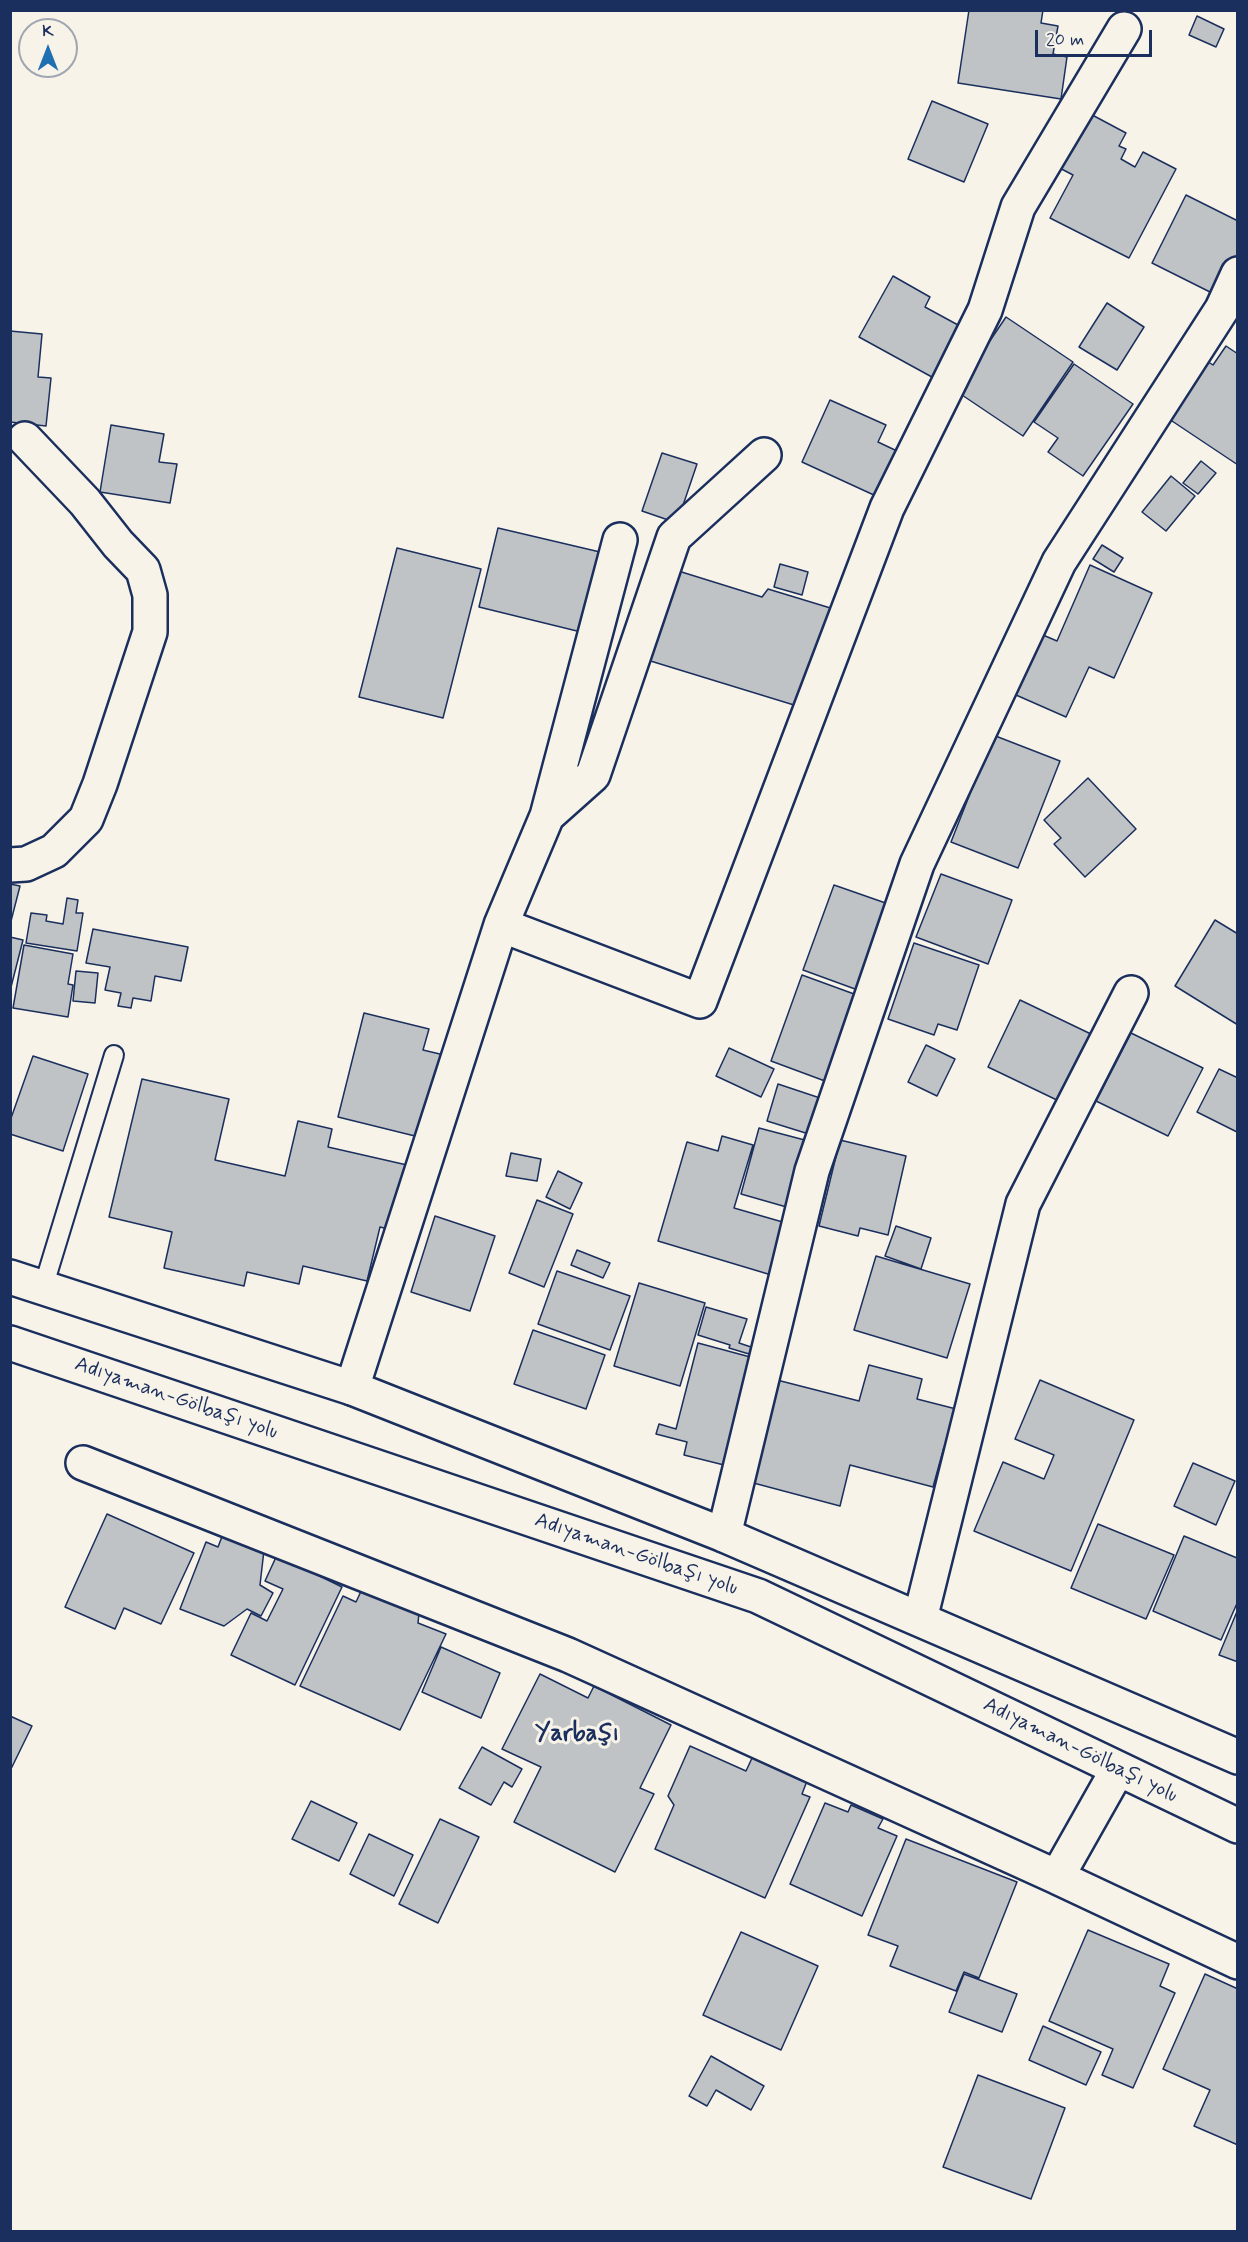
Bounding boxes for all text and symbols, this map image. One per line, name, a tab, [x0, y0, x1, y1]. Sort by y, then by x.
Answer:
north arrow	[18, 18, 78, 78]
scale bar	[1038, 18, 1155, 56]
text: K	[42, 21, 54, 42]
text: 20 m	[1046, 28, 1084, 52]
street label: Adıyaman-Gölbaşı yolu	[71, 1352, 281, 1446]
street label: Adıyaman-Gölbaşı yolu	[531, 1508, 741, 1602]
street label: Adıyaman-Gölbaşı yolu	[979, 1693, 1181, 1809]
district label: Yarbaşı	[535, 1721, 619, 1749]

